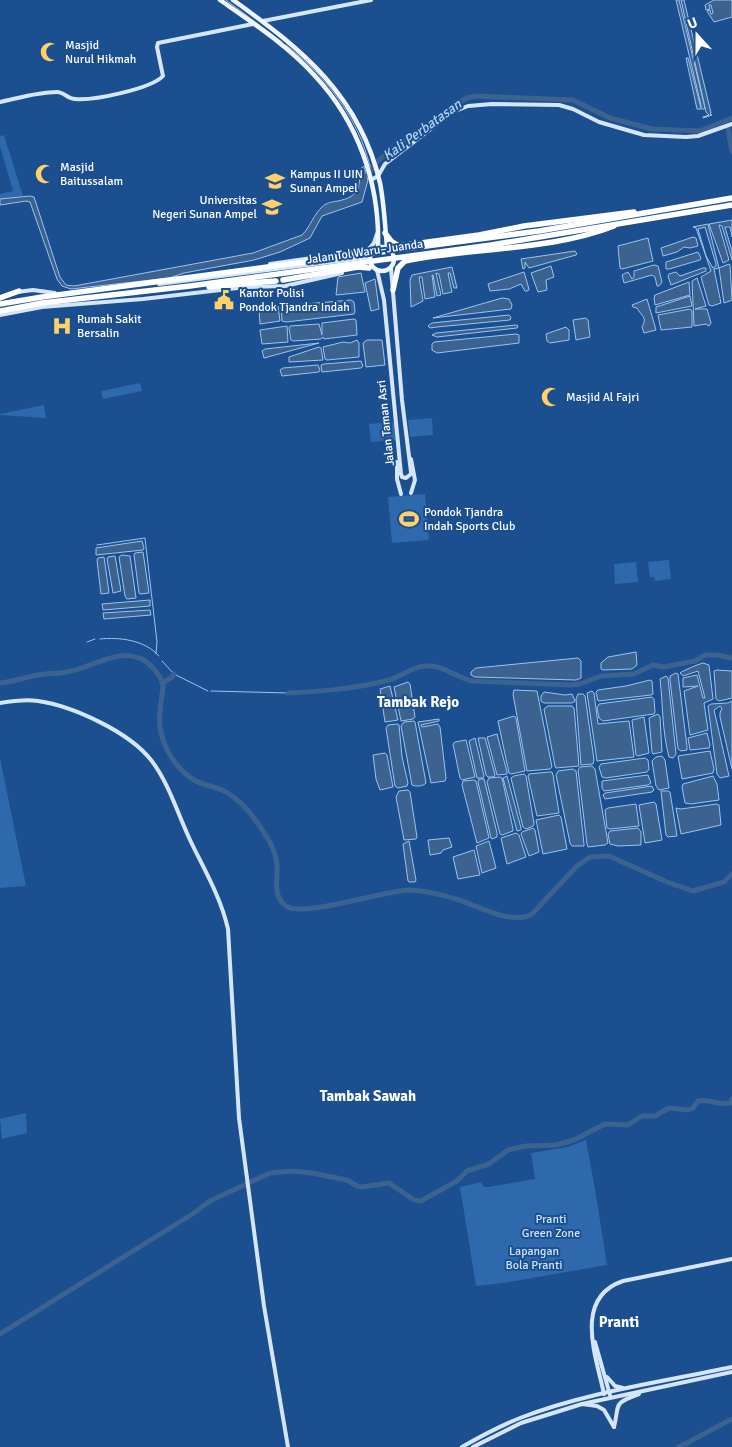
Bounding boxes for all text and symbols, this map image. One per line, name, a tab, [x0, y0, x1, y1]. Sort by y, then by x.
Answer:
north arrow	[672, 10, 722, 60]
text: U	[685, 14, 700, 33]
place label: Masjid Nurul Hikmah	[65, 38, 136, 67]
mosque icon: Masjid Nurul Hikmah	[39, 41, 61, 63]
water label: Kali Perbatasan	[379, 95, 465, 164]
place label: Masjid Baitussalam	[60, 160, 123, 189]
mosque icon: Masjid Baitussalam	[34, 163, 56, 185]
place label: Kampus II UIN Sunan Ampel	[290, 167, 363, 196]
school or university icon: Kampus II UIN Sunan Ampel	[264, 170, 286, 192]
place label: Universitas Negeri Sunan Ampel	[152, 193, 257, 222]
school or university icon: Universitas Negeri Sunan Ampel	[261, 196, 283, 218]
street label: Jalan Tol Waru–Juanda	[306, 236, 424, 268]
place label: Kantor Polisi Pondok Tjandra Indah	[239, 286, 350, 315]
public building icon: Kantor Polisi Pondok Tjandra Indah	[213, 289, 235, 311]
place label: Rumah Sakit Bersalin	[77, 312, 141, 341]
hospital icon: Rumah Sakit Bersalin	[51, 315, 73, 337]
street label: Jalan Taman Asri	[374, 379, 398, 467]
mosque icon: Masjid Al Fajri	[540, 386, 562, 408]
place label: Masjid Al Fajri	[566, 390, 639, 405]
place label: Pondok Tjandra Indah Sports Club	[424, 505, 515, 534]
sports icon: Pondok Tjandra Indah Sports Club	[398, 508, 420, 530]
district label: Tambak Rejo	[377, 693, 459, 711]
district label: Tambak Sawah	[320, 1087, 416, 1105]
park label: Pranti Green Zone	[522, 1212, 580, 1241]
park label: Lapangan Bola Pranti	[506, 1244, 562, 1273]
district label: Pranti	[599, 1313, 639, 1331]

